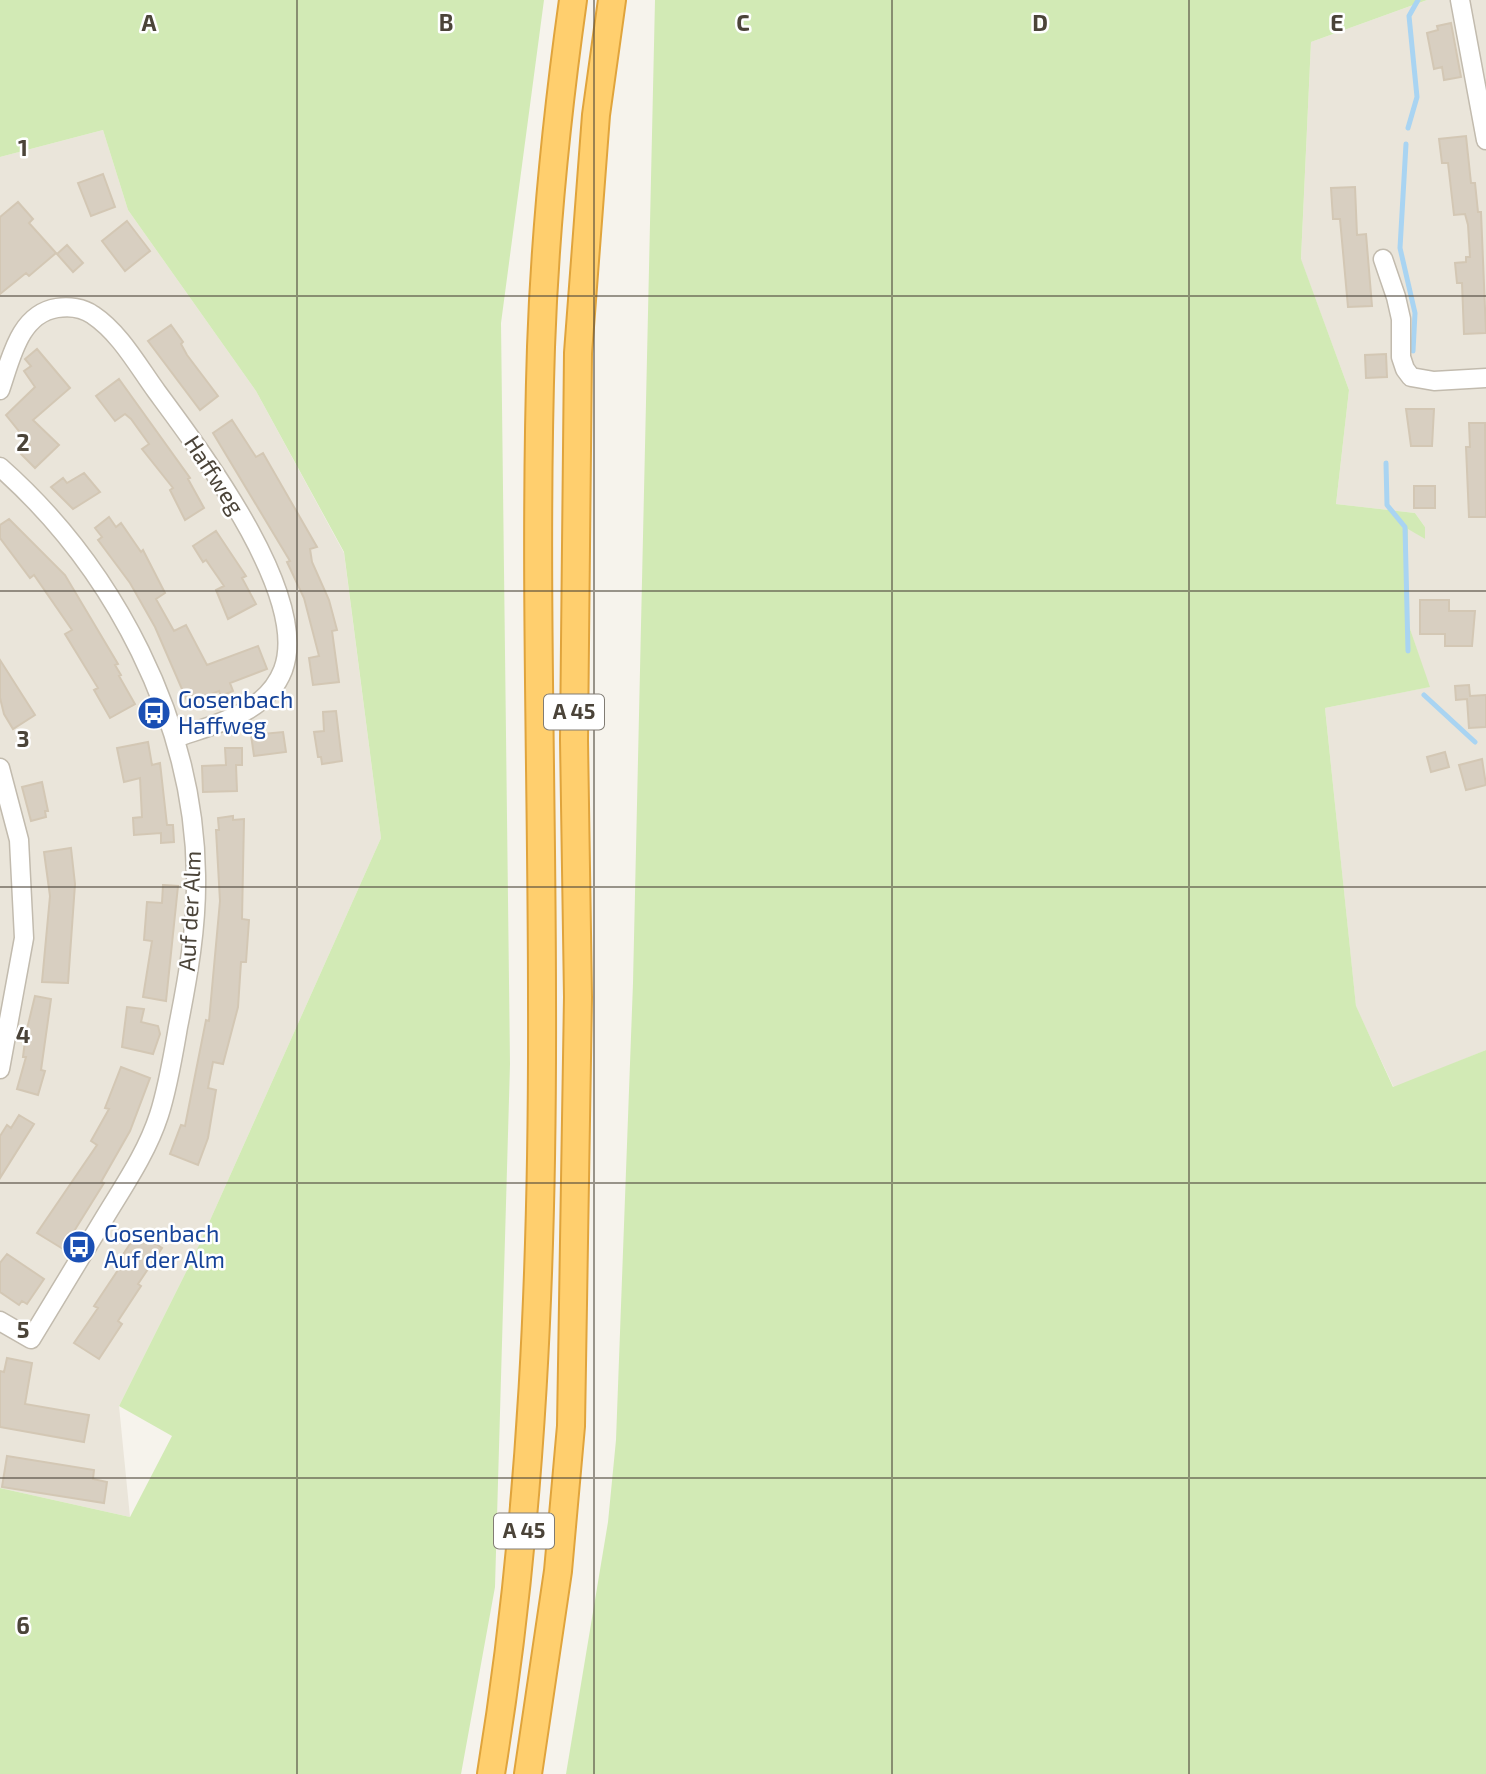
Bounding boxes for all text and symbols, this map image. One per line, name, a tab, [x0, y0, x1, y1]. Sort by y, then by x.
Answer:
text: A	[141, 8, 157, 36]
text: B	[439, 8, 453, 36]
text: C	[736, 8, 750, 36]
text: D	[1032, 8, 1048, 36]
text: E	[1330, 8, 1344, 36]
text: 1	[18, 133, 28, 161]
text: 2	[16, 428, 30, 456]
street label: Haffweg	[179, 430, 251, 519]
place label: Gosenbach Haffweg	[178, 685, 293, 739]
bus stop icon: Gosenbach Haffweg	[135, 694, 173, 732]
road number: A 45	[544, 694, 604, 730]
text: 3	[16, 724, 30, 752]
street label: Auf der Alm	[172, 850, 206, 972]
text: 4	[16, 1020, 30, 1048]
place label: Gosenbach Auf der Alm	[104, 1219, 225, 1273]
bus stop icon: Gosenbach Auf der Alm	[60, 1228, 98, 1266]
text: 5	[17, 1315, 29, 1343]
road number: A 45	[494, 1514, 554, 1548]
text: 6	[16, 1611, 30, 1639]

